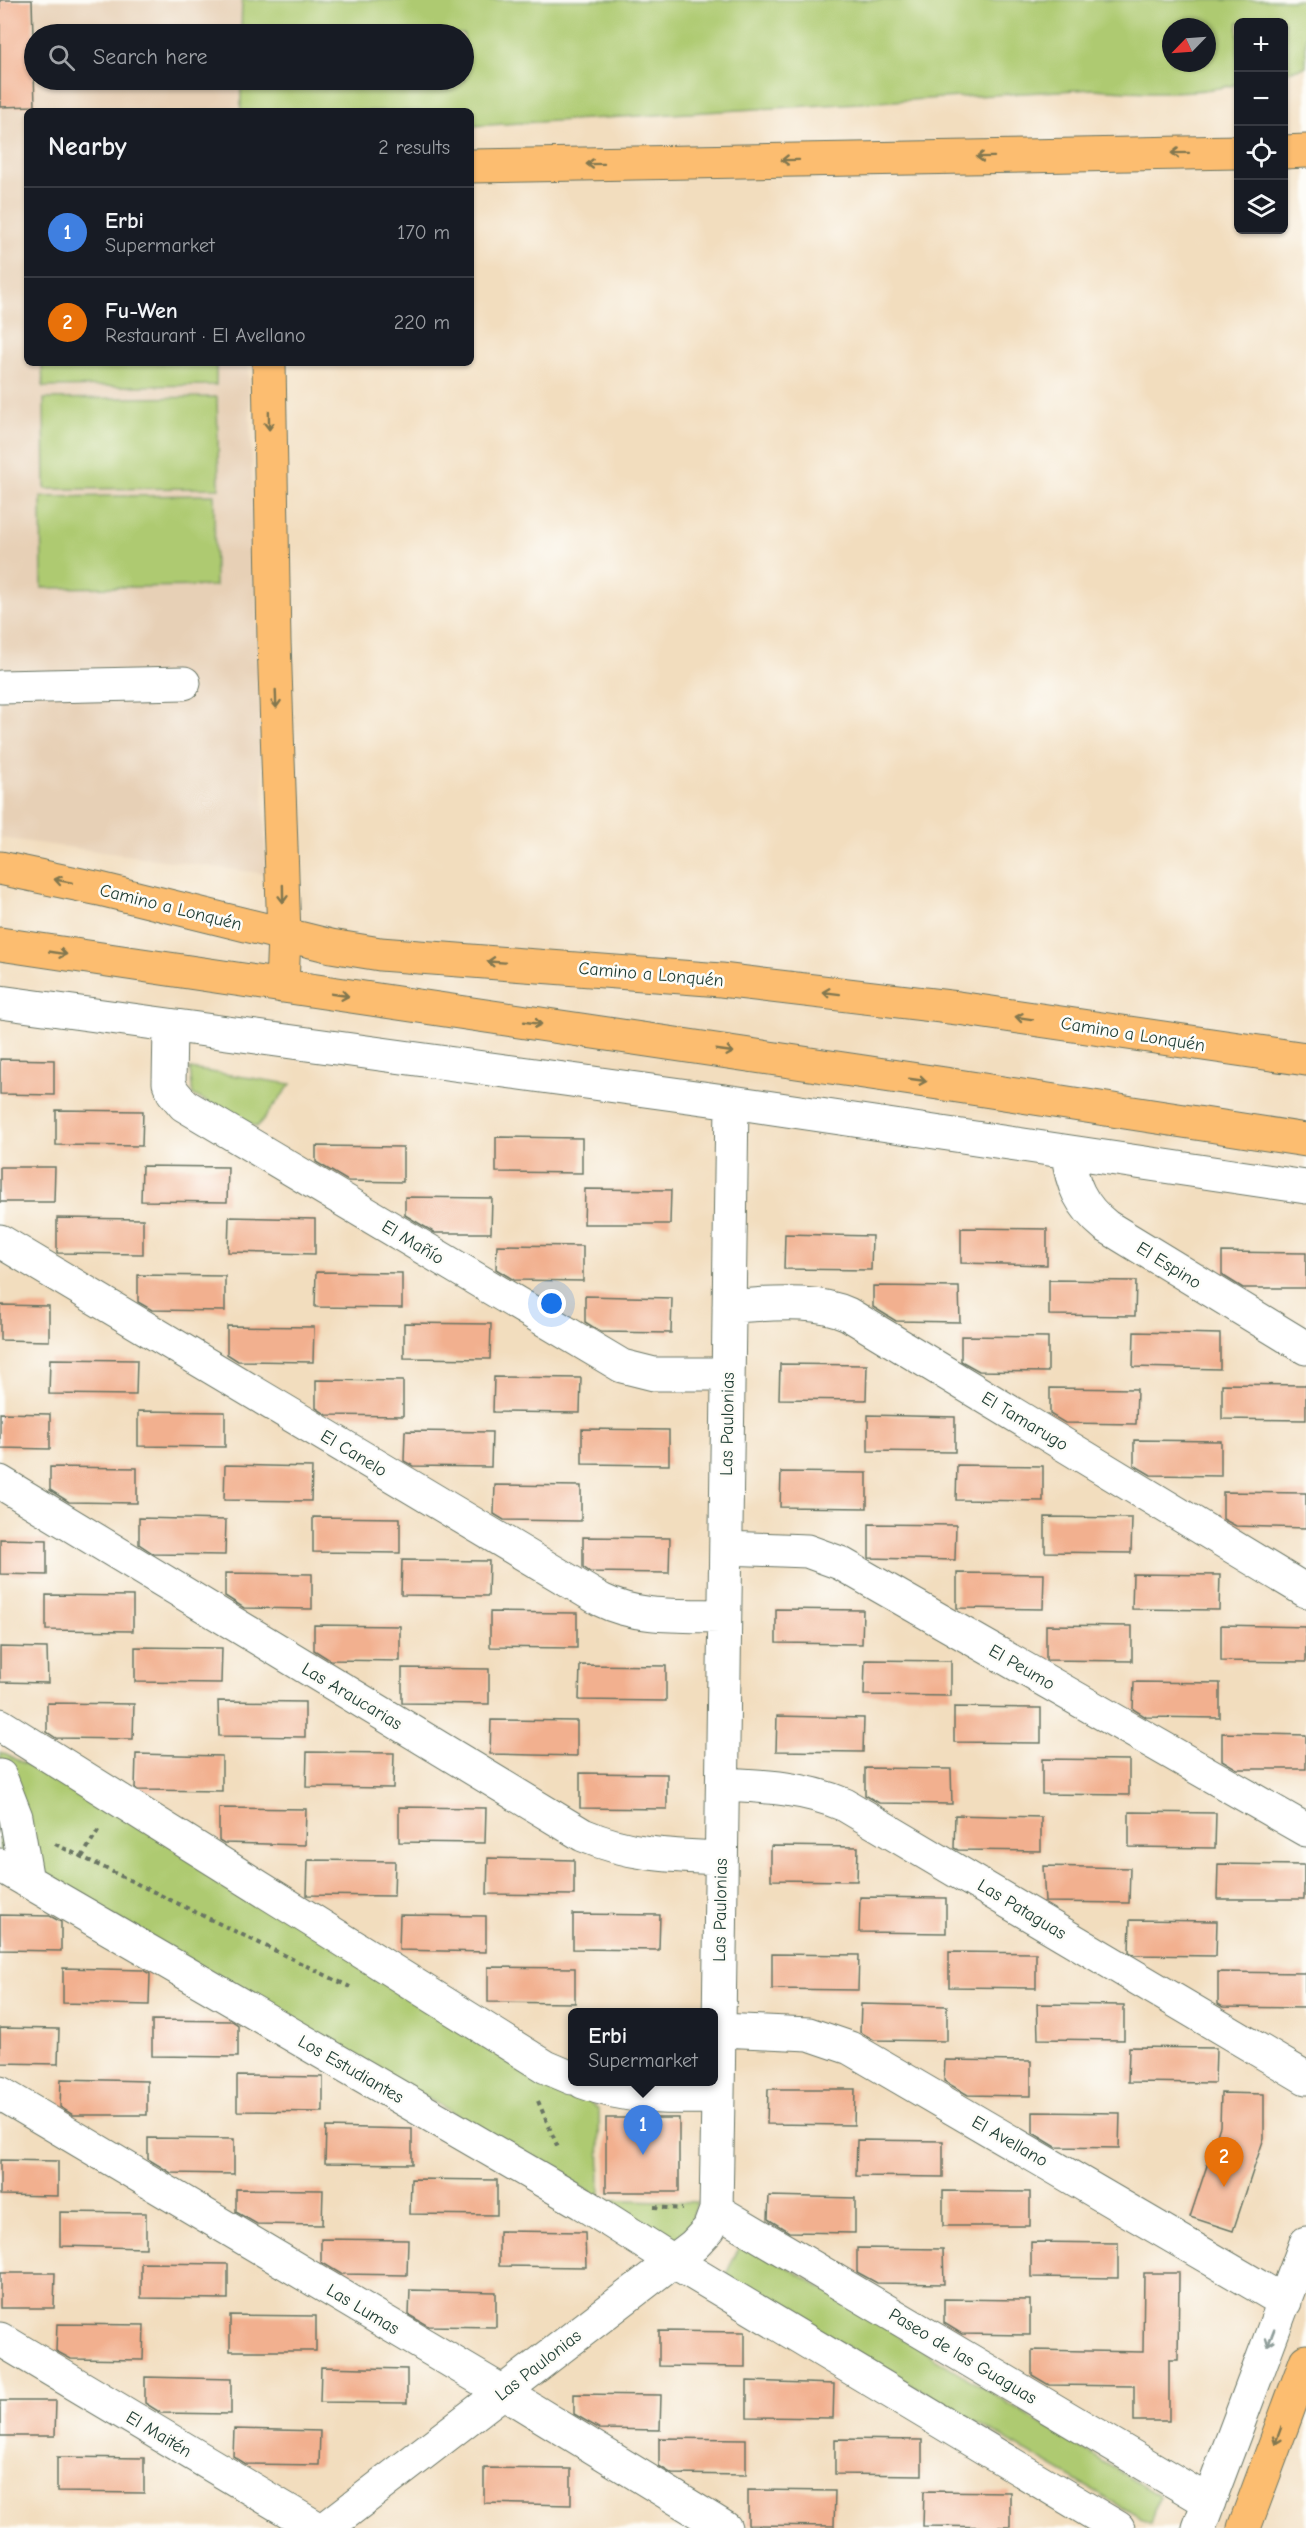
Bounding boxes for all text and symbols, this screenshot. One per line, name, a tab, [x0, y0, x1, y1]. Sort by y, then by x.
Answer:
north arrow	[1162, 18, 1216, 72]
map controls	[1234, 18, 1288, 234]
button: +	[1234, 18, 1288, 72]
search box	[24, 24, 474, 90]
icon: search	[45, 41, 78, 74]
text: Search here	[93, 44, 208, 70]
button: −	[1234, 72, 1288, 126]
button: locate	[1234, 126, 1288, 180]
text: Nearby	[48, 132, 127, 162]
text: 2 results	[378, 136, 450, 159]
one-way arrow	[1171, 148, 1191, 159]
one-way arrow	[976, 151, 996, 163]
one-way arrow	[781, 154, 801, 166]
one-way arrow	[586, 158, 606, 169]
button: layers	[1234, 180, 1288, 234]
text: Erbi	[105, 208, 144, 234]
text: 1	[64, 221, 71, 244]
text: 170 m	[397, 221, 450, 244]
text: Supermarket	[105, 234, 215, 257]
text: Fu-Wen	[105, 298, 178, 324]
text: 2	[63, 311, 72, 334]
text: 220 m	[394, 311, 450, 334]
text: Restaurant · El Avellano	[105, 324, 306, 347]
one-way arrow	[264, 411, 275, 431]
one-way arrow	[270, 689, 282, 709]
one-way arrow	[53, 875, 73, 886]
street label: Camino a Lonquén	[98, 880, 244, 935]
one-way arrow	[277, 884, 289, 904]
one-way arrow	[47, 947, 67, 958]
one-way arrow	[486, 956, 506, 967]
street label: Camino a Lonquén	[577, 958, 724, 991]
one-way arrow	[822, 987, 841, 998]
one-way arrow	[329, 989, 349, 1000]
one-way arrow	[1015, 1012, 1035, 1023]
street label: Camino a Lonquén	[1059, 1013, 1207, 1056]
one-way arrow	[522, 1018, 542, 1029]
one-way arrow	[715, 1046, 735, 1057]
one-way arrow	[908, 1074, 928, 1085]
street label: El Mañío	[378, 1216, 448, 1269]
street label: El Espino	[1133, 1237, 1205, 1293]
your location	[537, 1289, 566, 1318]
street label: Las Paulonias	[716, 1372, 739, 1476]
street label: El Tamarugo	[978, 1387, 1072, 1456]
street label: El Canelo	[317, 1425, 391, 1481]
street label: El Peumo	[985, 1640, 1059, 1695]
street label: Las Araucarias	[298, 1658, 406, 1735]
street label: Las Paulonias	[709, 1858, 732, 1962]
street label: Las Pataguas	[974, 1875, 1070, 1944]
popup	[568, 2008, 718, 2086]
text: Erbi	[588, 2023, 627, 2049]
street label: Los Estudiantes	[294, 2031, 407, 2108]
text: Supermarket	[588, 2049, 698, 2072]
pin: 1	[624, 2106, 662, 2155]
street label: El Avellano	[968, 2111, 1051, 2172]
pin: 2	[1204, 2138, 1244, 2187]
street label: Las Lumas	[323, 2280, 403, 2339]
street label: Paseo de las Guaguas	[885, 2304, 1040, 2409]
street label: Las Paulonias	[491, 2325, 586, 2406]
one-way arrow	[1265, 2328, 1276, 2347]
street label: El Maitén	[122, 2407, 195, 2462]
one-way arrow	[1272, 2426, 1283, 2445]

